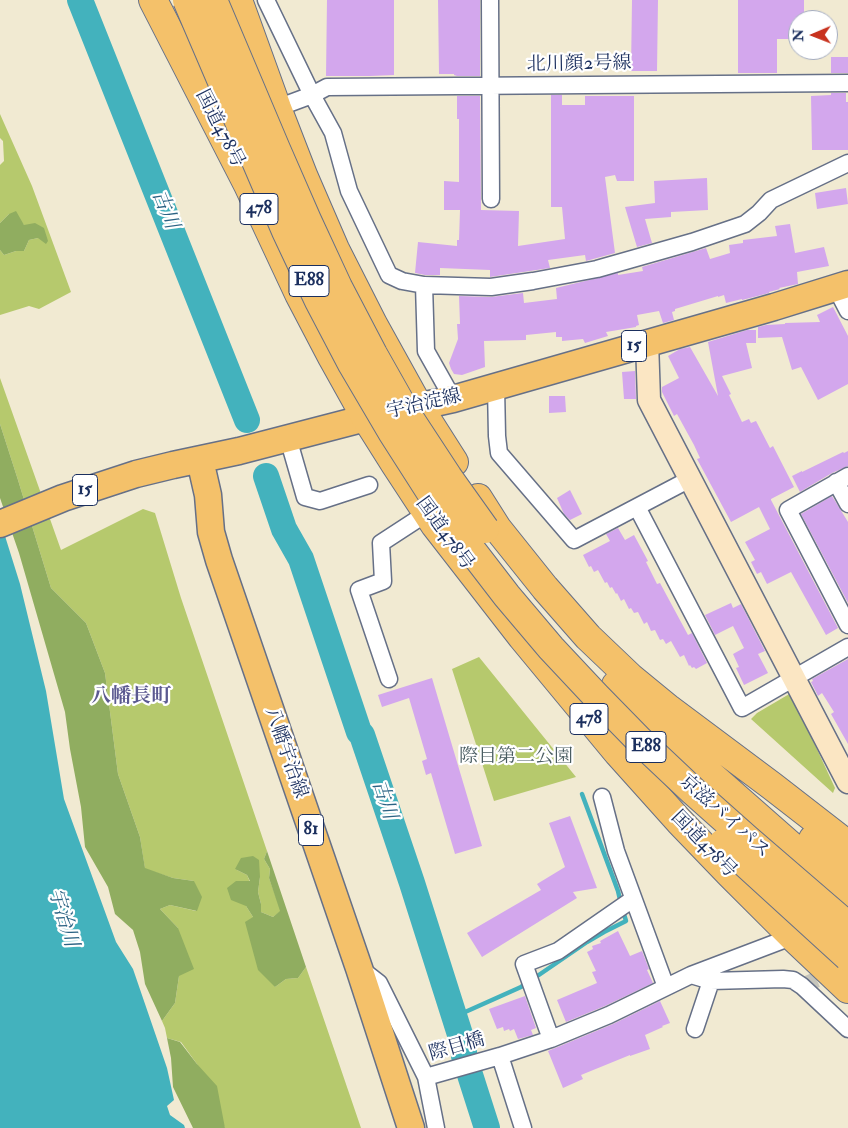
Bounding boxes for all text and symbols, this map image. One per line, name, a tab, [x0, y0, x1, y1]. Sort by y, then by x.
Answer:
north arrow	[788, 10, 838, 60]
text: N	[790, 29, 807, 42]
street label: 北川顔2号線	[526, 53, 632, 77]
street label: 国道478号	[190, 86, 248, 172]
water label: 古川	[145, 187, 183, 233]
road number: 478	[240, 193, 278, 224]
road number: E88	[289, 266, 329, 296]
road number: 15	[622, 331, 646, 362]
street label: 宇治淀線	[384, 385, 464, 425]
road number: 15	[72, 474, 98, 506]
street label: 国道478号	[410, 493, 478, 575]
district label: 八幡長町	[91, 686, 171, 710]
street label: 八幡宇治線	[259, 704, 311, 802]
road number: 478	[570, 704, 608, 734]
road number: E88	[626, 732, 666, 762]
park label: 際目第二公園	[459, 747, 573, 769]
street label: 京滋バイパス	[674, 770, 774, 864]
water label: 古川	[365, 777, 401, 823]
street label: 国道478号	[665, 807, 741, 883]
road number: 81	[298, 814, 324, 846]
water label: 宇治川	[42, 886, 82, 950]
street label: 際目橋	[426, 1029, 488, 1067]

